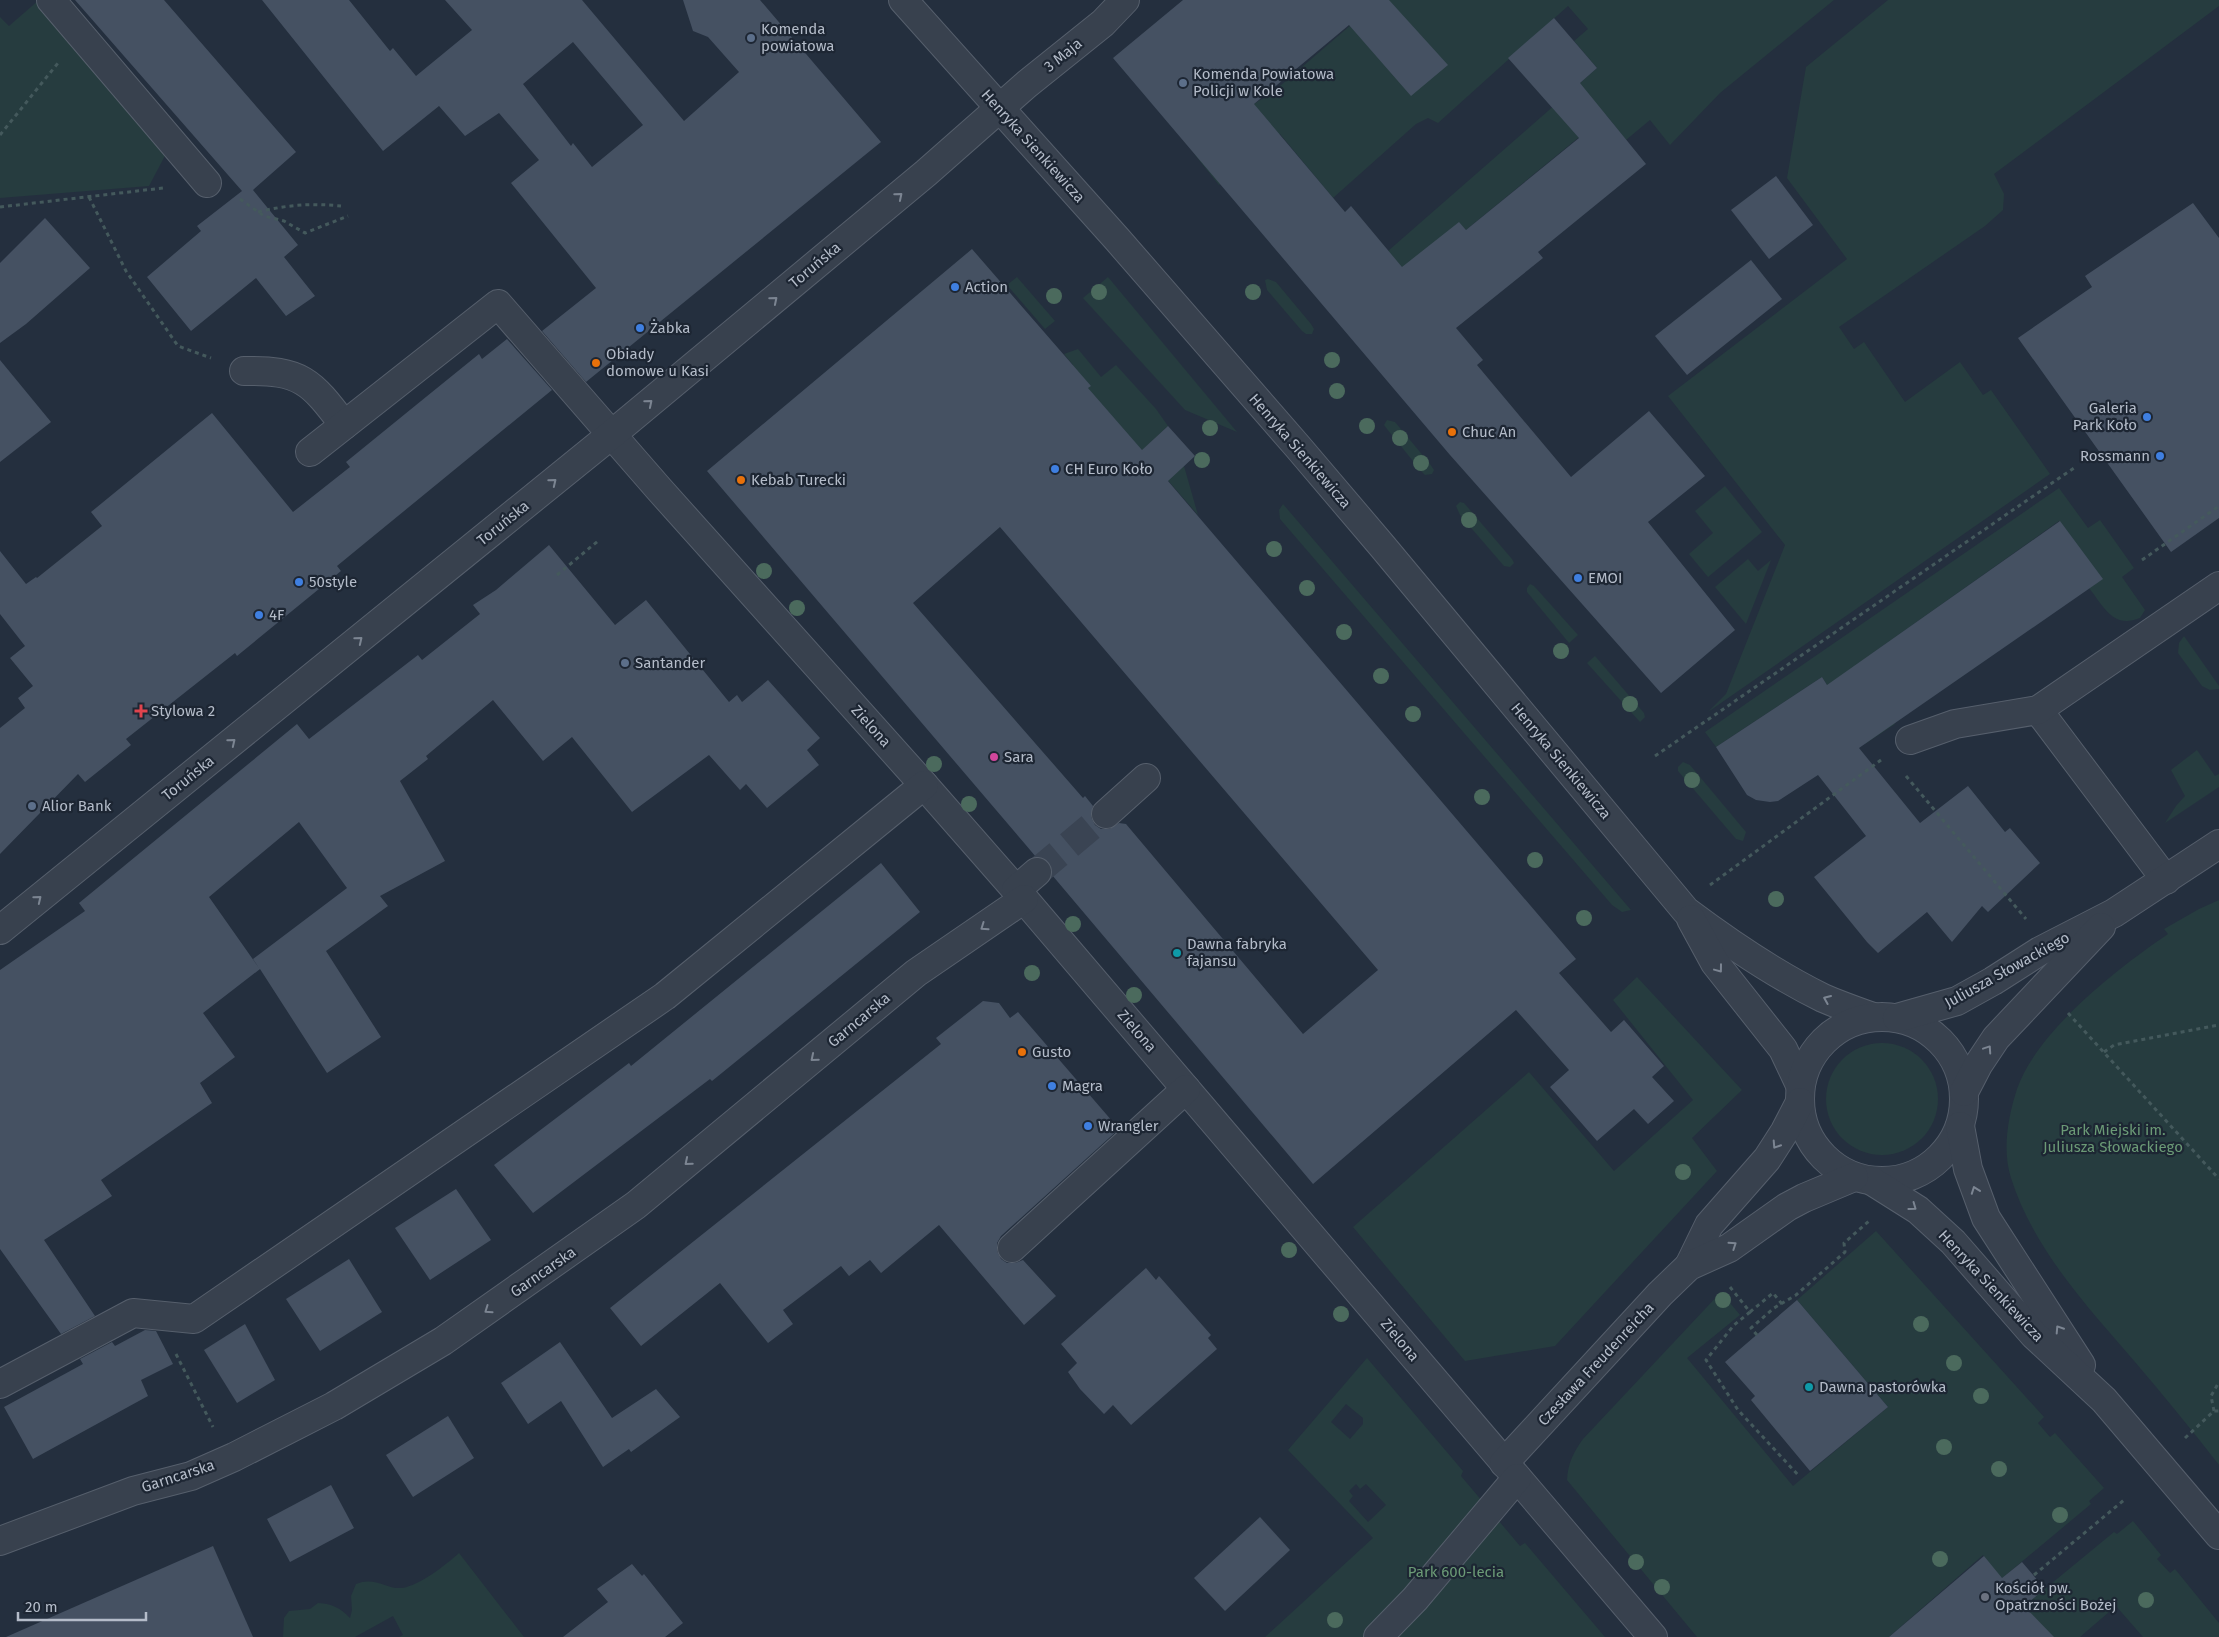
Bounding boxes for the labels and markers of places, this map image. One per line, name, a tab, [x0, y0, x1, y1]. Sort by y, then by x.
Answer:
place label: Komenda powiatowa	[761, 20, 835, 55]
marker: Komenda powiatowa	[745, 32, 757, 44]
place label: Komenda Powiatowa Policji w Kole	[1193, 65, 1334, 100]
marker: Komenda Powiatowa Policji w Kole	[1177, 77, 1189, 89]
place label: Action	[965, 278, 1008, 296]
marker: Action	[949, 281, 961, 293]
place label: Żabka	[650, 319, 690, 337]
marker: Żabka	[634, 322, 646, 334]
place label: Obiady domowe u Kasi	[606, 345, 709, 380]
marker: Obiady domowe u Kasi	[590, 357, 602, 369]
place label: Galeria Park Koło	[2073, 399, 2137, 434]
marker: Galeria Park Koło	[2141, 411, 2153, 423]
place label: Chuc An	[1462, 423, 1516, 441]
marker: Chuc An	[1446, 426, 1458, 438]
place label: Rossmann	[2080, 447, 2150, 465]
marker: Rossmann	[2154, 450, 2166, 462]
place label: CH Euro Koło	[1065, 460, 1153, 478]
marker: CH Euro Koło	[1049, 463, 1061, 475]
place label: Kebab Turecki	[751, 471, 846, 489]
marker: Kebab Turecki	[735, 474, 747, 486]
place label: EMOI	[1588, 569, 1622, 587]
marker: EMOI	[1572, 572, 1584, 584]
place label: 50style	[309, 573, 357, 591]
marker: 50style	[293, 576, 305, 588]
place label: 4F	[269, 606, 284, 624]
marker: 4F	[253, 609, 265, 621]
place label: Santander	[635, 654, 706, 672]
marker: Santander	[619, 657, 631, 669]
place label: Stylowa 2	[151, 702, 215, 720]
marker: Stylowa 2	[135, 705, 147, 717]
place label: Sara	[1004, 748, 1034, 766]
marker: Sara	[988, 751, 1000, 763]
place label: Alior Bank	[42, 797, 112, 815]
marker: Alior Bank	[26, 800, 38, 812]
place label: Dawna fabryka fajansu	[1187, 935, 1287, 970]
marker: Dawna fabryka fajansu	[1171, 947, 1183, 959]
place label: Gusto	[1032, 1043, 1071, 1061]
marker: Gusto	[1016, 1046, 1028, 1058]
place label: Magra	[1062, 1077, 1103, 1095]
marker: Magra	[1046, 1080, 1058, 1092]
place label: Wrangler	[1098, 1117, 1159, 1135]
marker: Wrangler	[1082, 1120, 1094, 1132]
place label: Dawna pastorówka	[1819, 1378, 1946, 1396]
marker: Dawna pastorówka	[1803, 1381, 1815, 1393]
place label: Kościół pw. Opatrzności Bożej	[1995, 1579, 2116, 1614]
marker: Kościół pw. Opatrzności Bożej	[1979, 1591, 1991, 1603]

